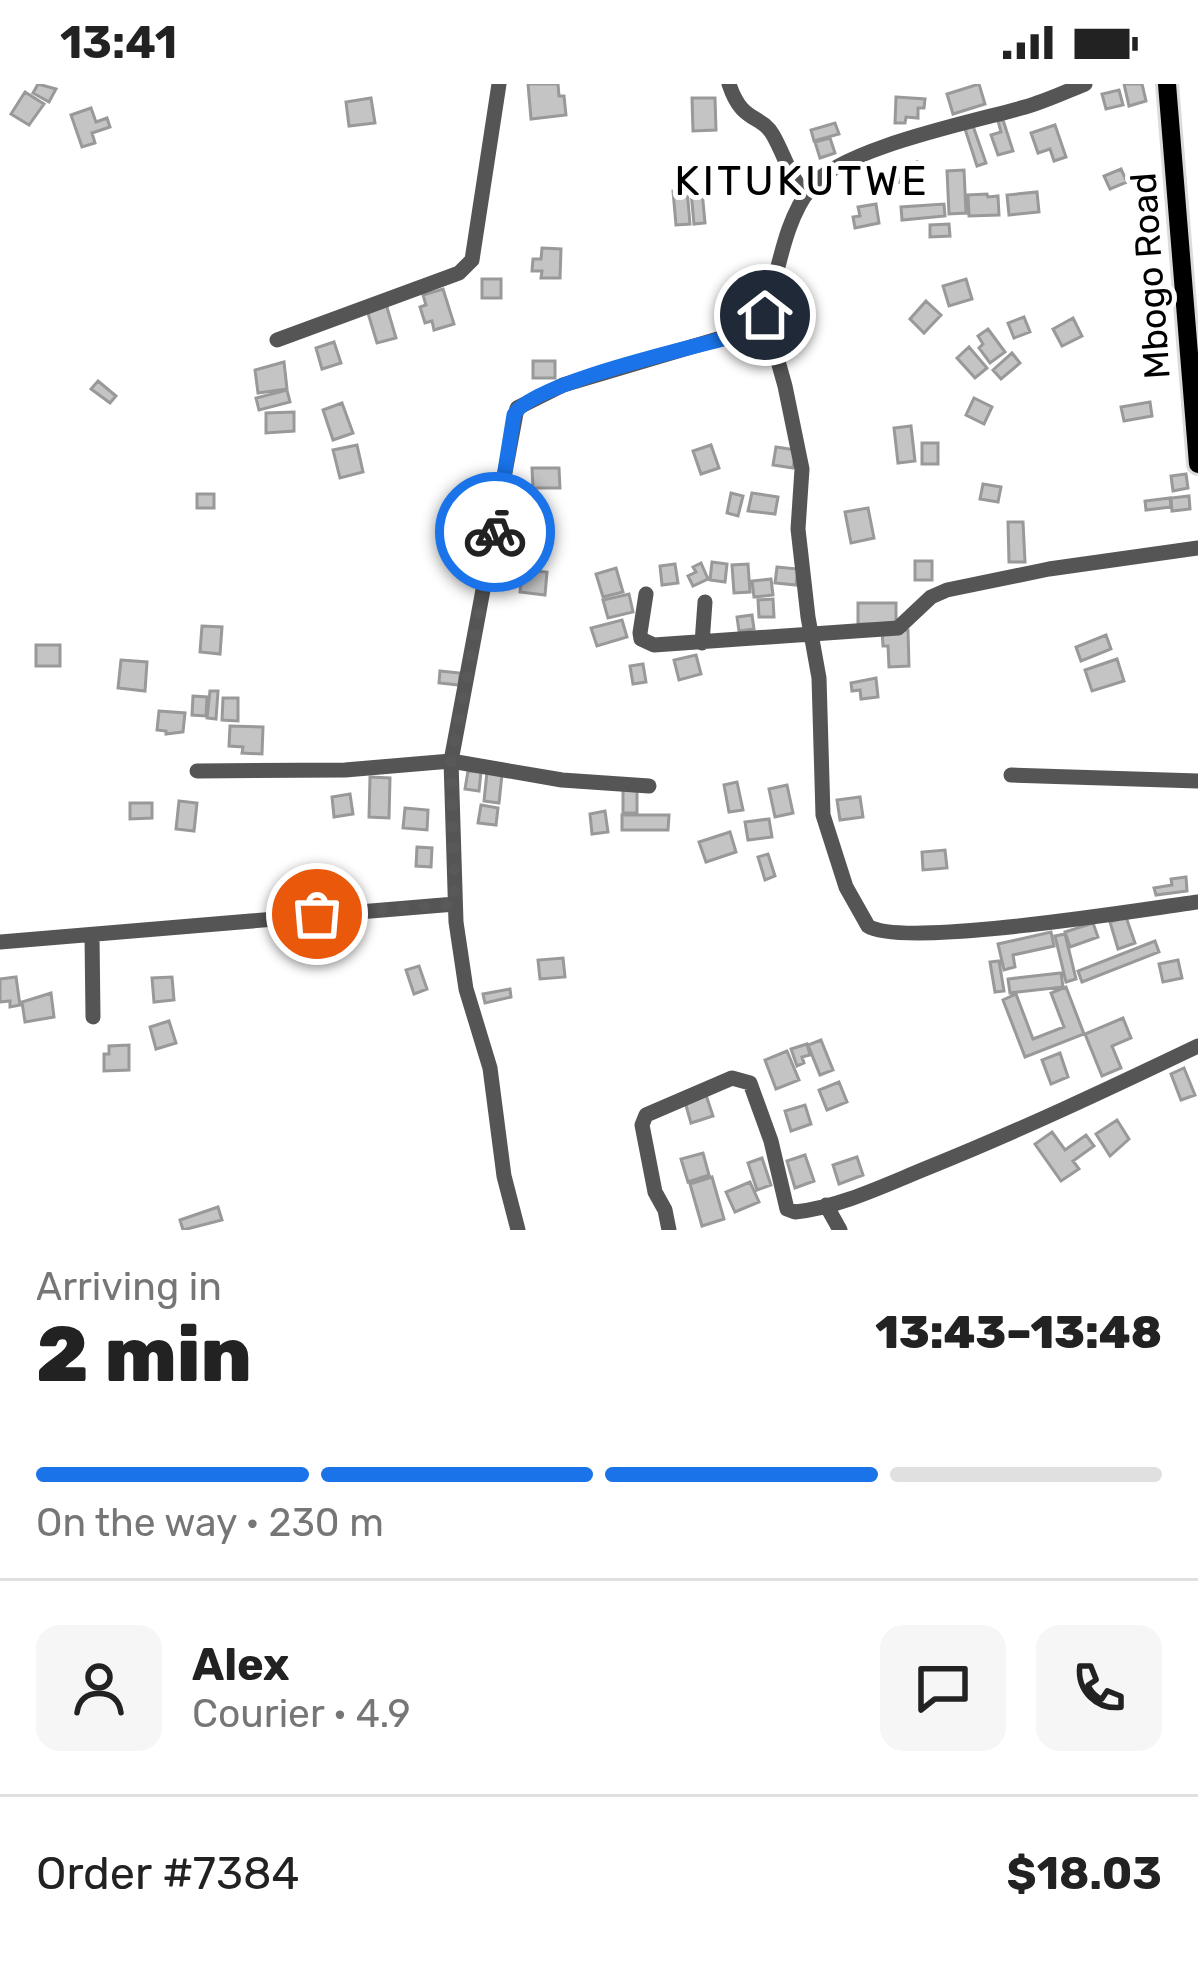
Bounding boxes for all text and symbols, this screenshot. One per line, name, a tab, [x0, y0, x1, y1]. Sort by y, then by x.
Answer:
text: 13:41	[60, 16, 177, 69]
district label: KITUKUTWE	[674, 156, 930, 206]
street label: Mbogo Road	[1121, 171, 1179, 381]
pin	[714, 264, 816, 366]
icon: home	[732, 282, 798, 348]
courier	[435, 472, 555, 592]
icon: bike	[462, 499, 528, 565]
pin	[266, 863, 368, 965]
icon: bag	[284, 881, 350, 947]
text: Arriving in	[36, 1264, 222, 1310]
text: 13:43–13:48	[875, 1306, 1162, 1359]
text: 2 min	[36, 1308, 252, 1401]
text: On the way · 230 m	[36, 1500, 384, 1546]
button: person	[36, 1625, 162, 1751]
button: chat	[880, 1625, 1006, 1751]
button: phone	[1036, 1625, 1162, 1751]
text: Alex	[192, 1638, 290, 1691]
text: Courier · 4.9	[192, 1691, 411, 1737]
text: Order #7384	[36, 1847, 300, 1900]
text: $18.03	[1007, 1847, 1162, 1900]

